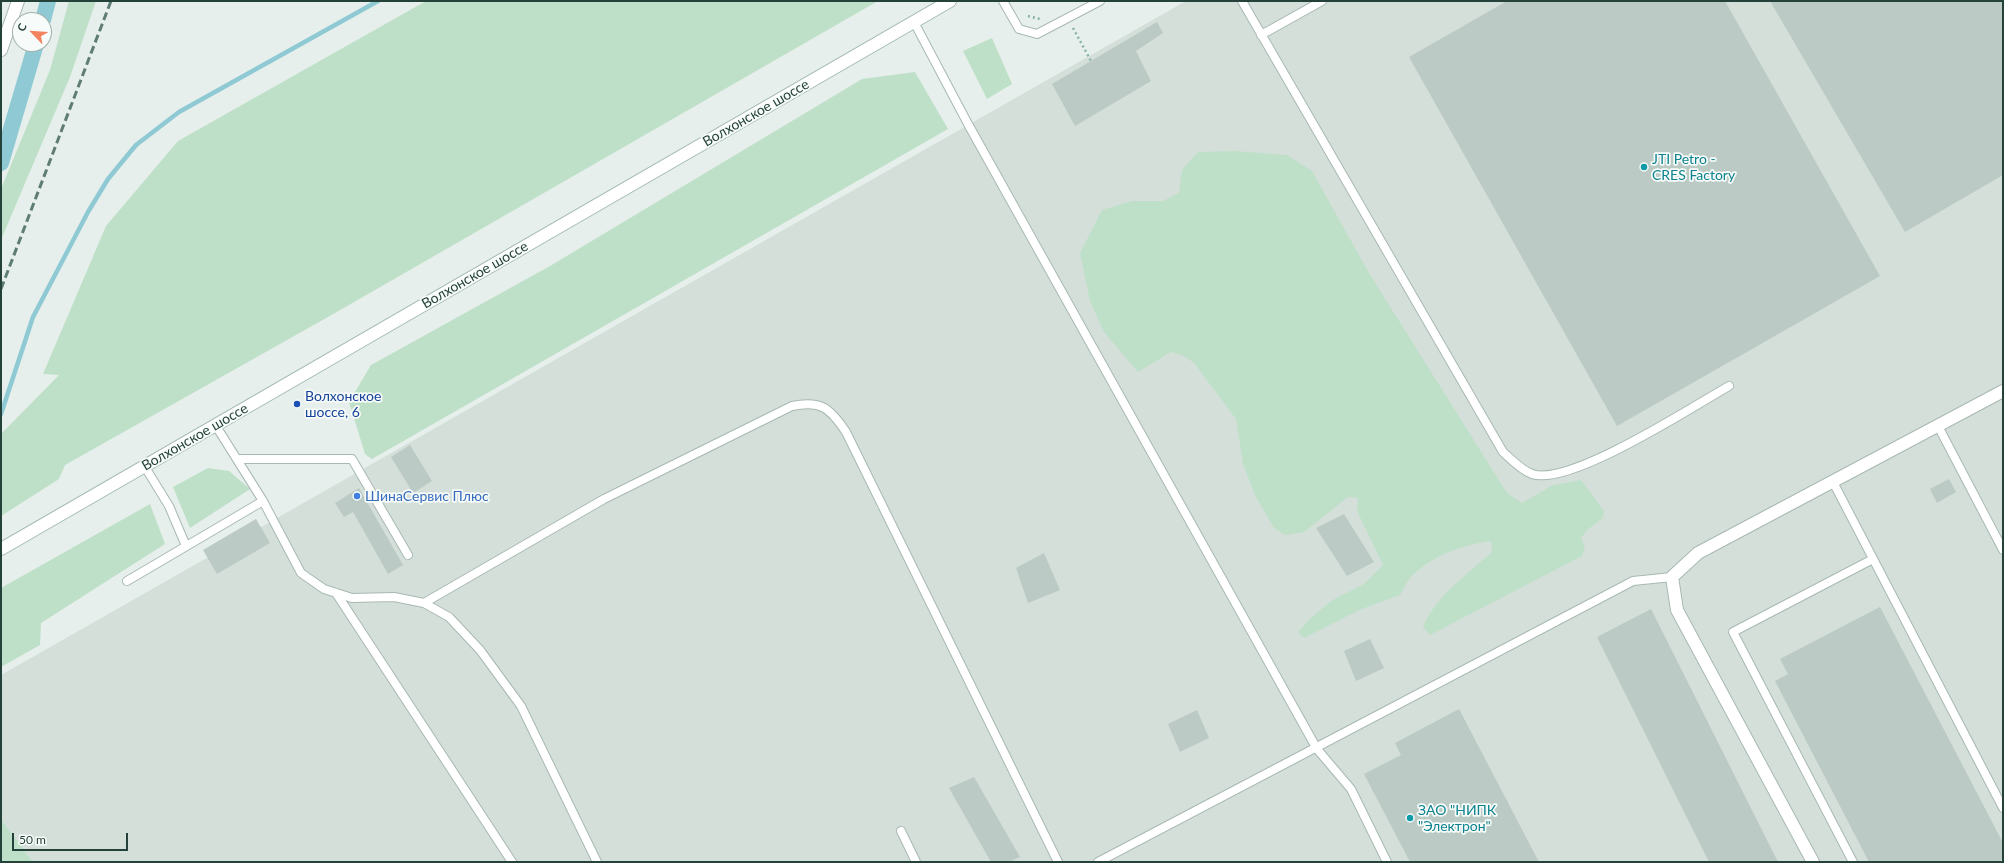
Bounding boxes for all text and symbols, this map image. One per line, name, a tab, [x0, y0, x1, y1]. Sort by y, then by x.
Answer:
north arrow	[12, 12, 52, 52]
text: С	[14, 21, 29, 33]
street label: Волхонское шоссе	[700, 76, 812, 150]
place label: JTI Petro - CRES Factory	[1652, 151, 1735, 184]
marker: JTI Petro - CRES Factory	[1639, 162, 1649, 172]
street label: Волхонское шоссе	[419, 238, 531, 312]
place label: Волхонское шоссе, 6	[305, 388, 381, 420]
marker: Волхонское шоссе, 6	[292, 399, 302, 409]
street label: Волхонское шоссе	[139, 400, 251, 474]
place label: ШинаСервис Плюс	[365, 488, 489, 504]
marker: ШинаСервис Плюс	[352, 491, 362, 501]
place label: ЗАО "НИПК "Электрон"	[1418, 802, 1496, 834]
marker: ЗАО "НИПК "Электрон"	[1405, 813, 1415, 823]
scale bar	[14, 825, 130, 851]
text: 50 m	[19, 832, 46, 847]

